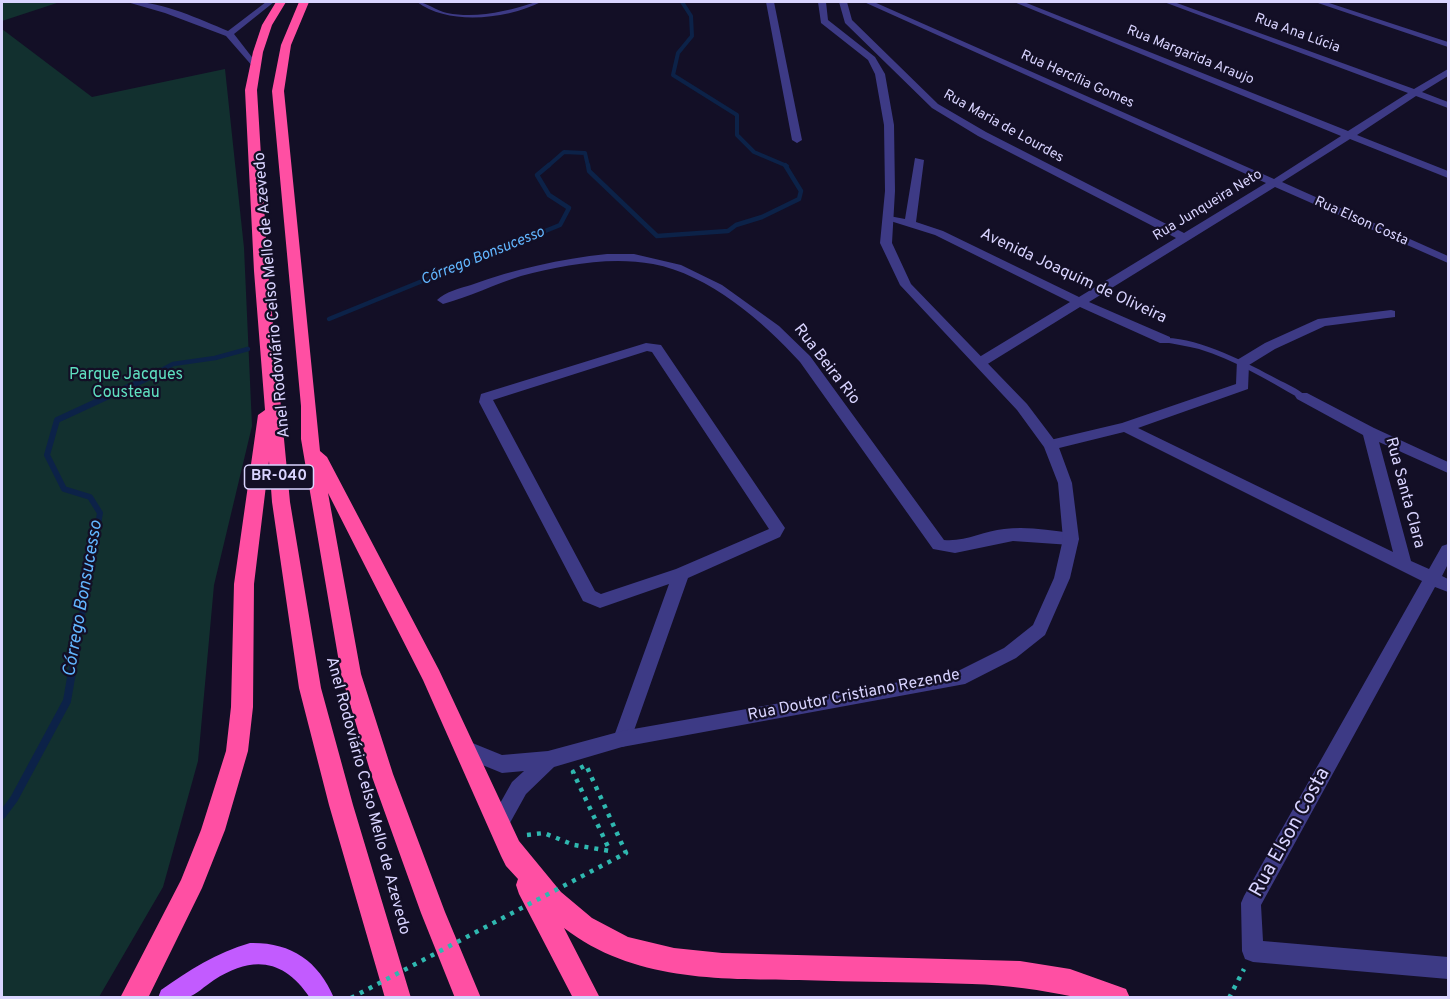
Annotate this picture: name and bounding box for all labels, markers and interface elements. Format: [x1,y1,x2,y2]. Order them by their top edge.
street label: Rua Ana Lúcia [1252,11,1342,57]
street label: Rua Margarida Araujo [1124,23,1256,89]
street label: Rua Hercília Gomes [1018,47,1136,113]
street label: Rua Maria de Lourdes [940,87,1066,167]
street label: Anel Rodoviário Celso Mello de Azevedo [251,151,295,439]
street label: Rua Junqueira Neto [1150,167,1266,245]
street label: Rua Elson Costa [1312,194,1410,250]
water label: Córrego Bonsucesso [418,224,548,290]
street label: Avenida Joaquim de Oliveira [977,225,1169,329]
street label: Rua Beira Rio [789,321,863,409]
park label: Parque Jacques Cousteau [69,366,183,404]
street label: Rua Santa Clara [1380,435,1428,551]
road number: BR-040 [244,465,314,489]
water label: Córrego Bonsucesso [60,519,108,679]
street label: Anel Rodoviário Celso Mello de Azevedo [321,655,413,937]
street label: Rua Doutor Cristiano Rezende [746,666,962,726]
street label: Rua Elson Costa [1246,764,1336,902]

